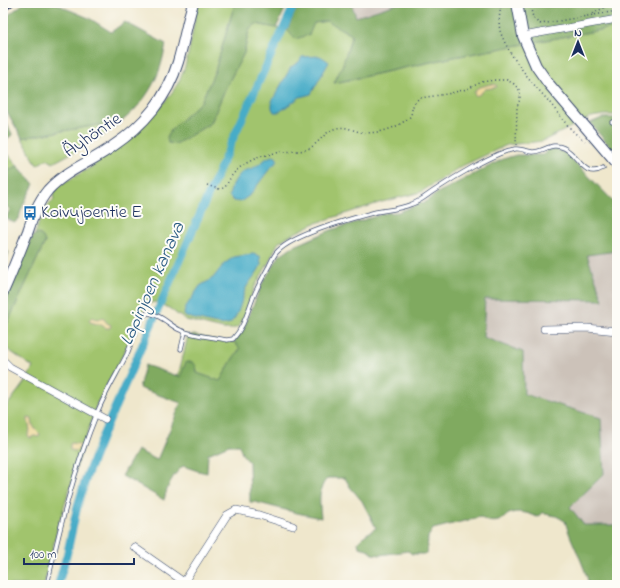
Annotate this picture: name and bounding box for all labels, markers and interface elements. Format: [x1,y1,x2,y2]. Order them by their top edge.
north arrow [558,22,598,62]
text: N [574,25,582,41]
street label: Äyhöntie [59,106,128,165]
place label: Koivujoentie E [41,200,142,226]
bus stop icon: Koivujoentie E [22,205,38,221]
water label: Lapinjoen kanava [114,217,193,350]
scale bar [24,540,134,566]
text: 100 m [30,546,57,564]

